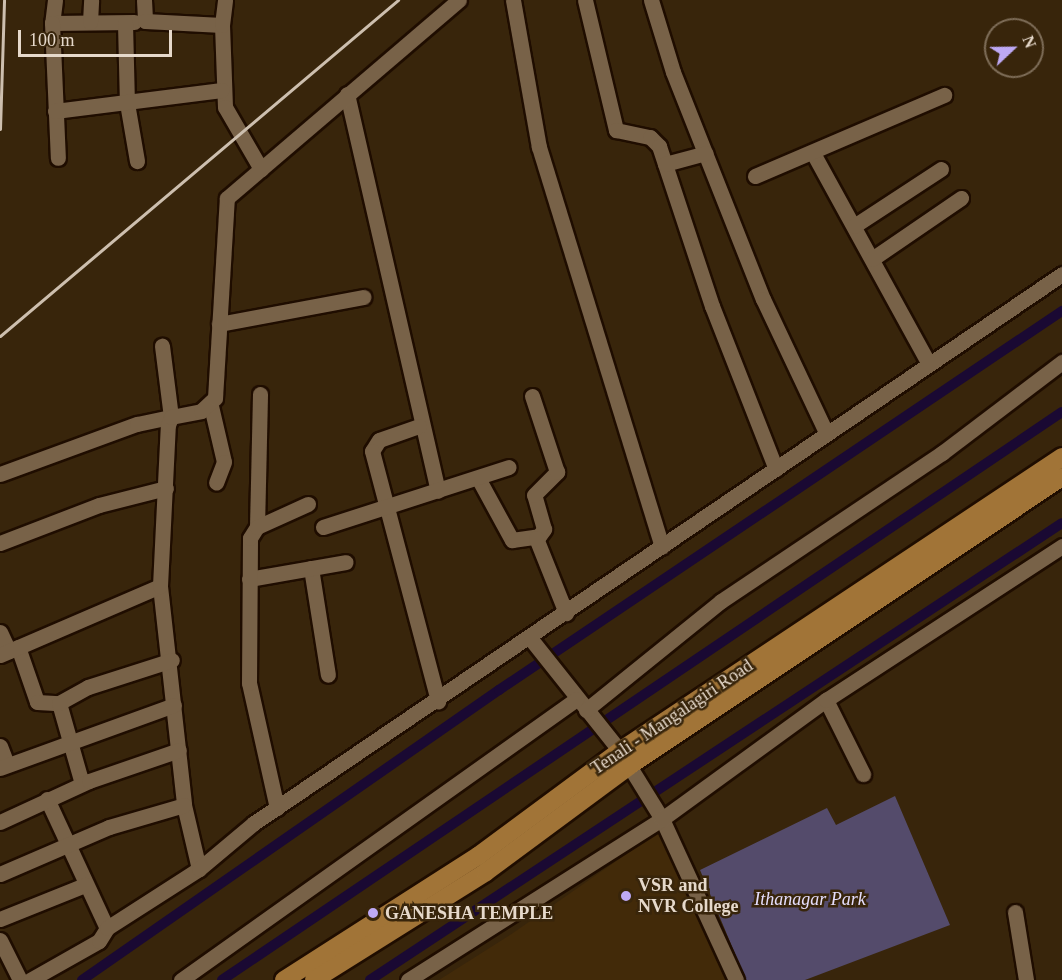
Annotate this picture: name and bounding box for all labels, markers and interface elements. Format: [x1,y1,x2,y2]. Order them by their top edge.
scale bar [21,18,176,56]
north arrow [984,18,1044,78]
text: 100 m [29,30,75,50]
text: N [1019,33,1039,50]
street label: Tenali - Mangalagiri Road [587,655,757,779]
place label: VSR and NVR College [638,875,738,918]
park label: Ithanagar Park [754,888,866,910]
marker: VSR and NVR College [619,889,633,903]
place label: GANESHA TEMPLE [385,902,555,924]
marker: GANESHA TEMPLE [366,906,380,920]

